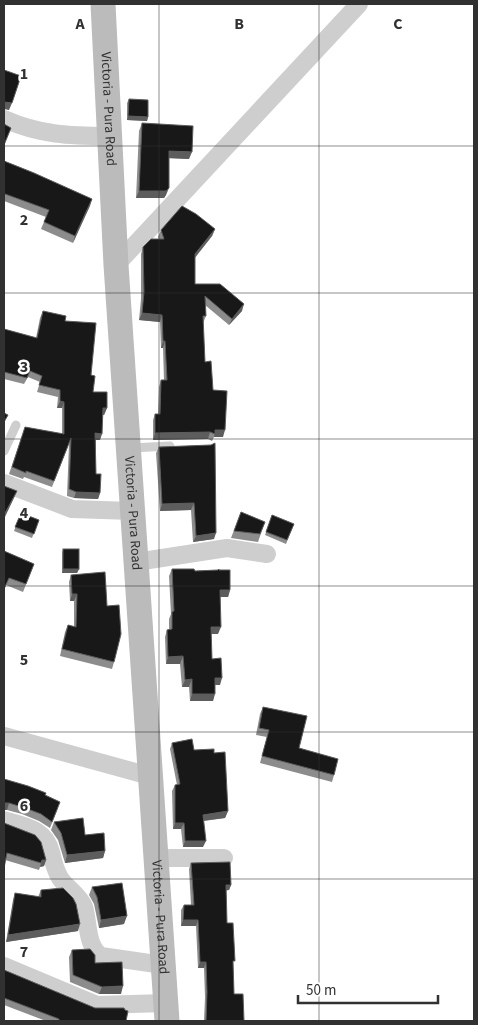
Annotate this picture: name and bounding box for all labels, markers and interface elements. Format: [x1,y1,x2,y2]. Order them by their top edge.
text: A [74,13,85,35]
text: B [234,13,244,35]
text: C [393,13,403,35]
street label: Victoria - Pura Road [95,51,121,167]
text: 1 [20,63,28,85]
text: 2 [20,209,28,231]
text: 3 [20,356,28,378]
street label: Victoria - Pura Road [119,455,147,571]
text: 4 [20,502,29,524]
text: 5 [20,649,28,671]
text: 6 [20,795,28,817]
street label: Victoria - Pura Road [146,859,174,975]
text: 7 [20,941,28,963]
scale bar [298,972,438,1004]
text: 50 m [306,980,336,1001]

